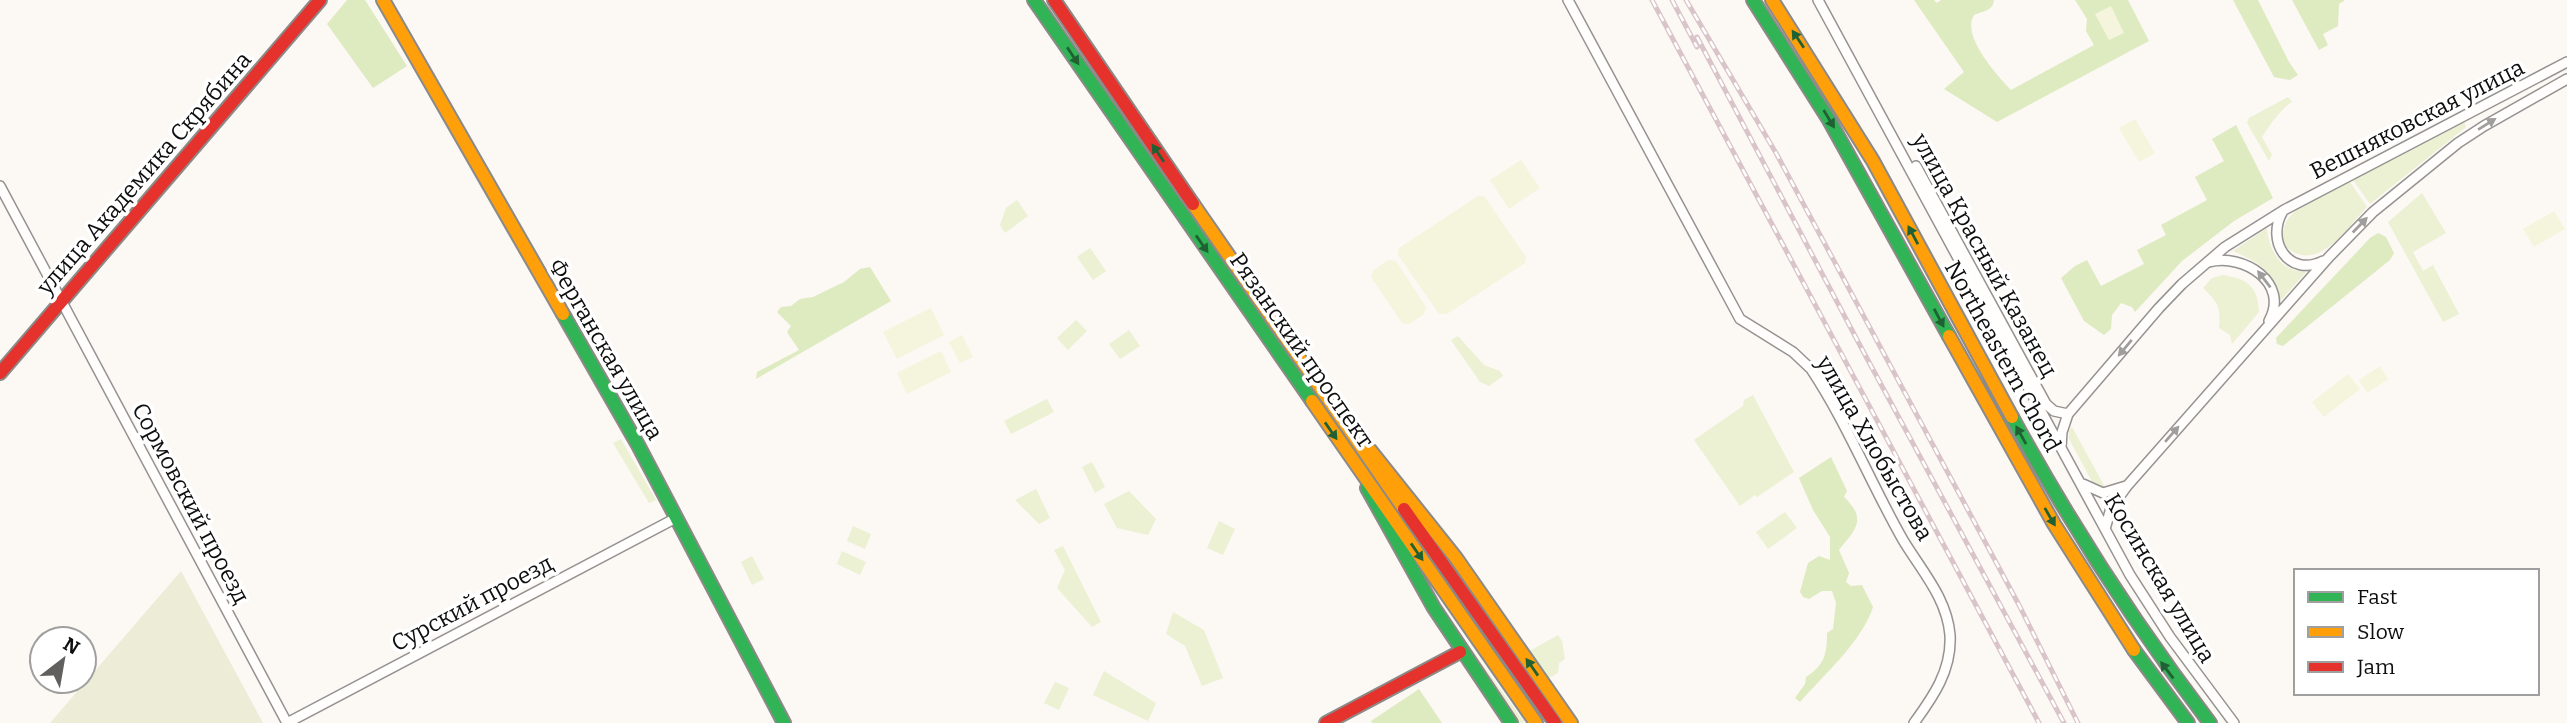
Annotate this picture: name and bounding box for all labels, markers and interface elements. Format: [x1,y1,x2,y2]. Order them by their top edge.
one-way arrow [1791,30,1805,48]
street label: улица Академика Скрябина [30,46,257,301]
one-way arrow [1066,47,1080,65]
street label: Вешняковская улица [2305,53,2529,185]
one-way arrow [1823,110,1835,129]
one-way arrow [2477,118,2497,131]
street label: улица Красный Казанец [1906,128,2064,382]
one-way arrow [1152,143,1165,163]
one-way arrow [2352,217,2368,234]
one-way arrow [1908,225,1919,245]
one-way arrow [1195,234,1208,253]
street label: Рязанский проспект [1224,247,1380,453]
street label: Ферганская улица [543,253,669,445]
street label: Northeastern Chord [1939,255,2067,457]
one-way arrow [2256,271,2271,289]
one-way arrow [1933,309,1945,329]
one-way arrow [2118,338,2133,356]
street label: улица Хлобыстова [1810,350,1940,546]
street label: Сормовский проезд [126,398,256,608]
one-way arrow [1324,422,1338,440]
one-way arrow [2164,425,2180,443]
one-way arrow [2015,426,2027,445]
street label: Косинская улица [2098,488,2222,668]
one-way arrow [2044,507,2056,527]
one-way arrow [1410,543,1423,562]
street label: Сурский проезд [387,549,558,657]
legend [2294,569,2539,695]
text: Fast [2357,584,2398,610]
text: Slow [2357,619,2404,645]
north arrow [28,625,98,695]
text: N [59,632,84,660]
text: Jam [2356,654,2395,680]
one-way arrow [1525,658,1539,676]
one-way arrow [2161,661,2175,679]

